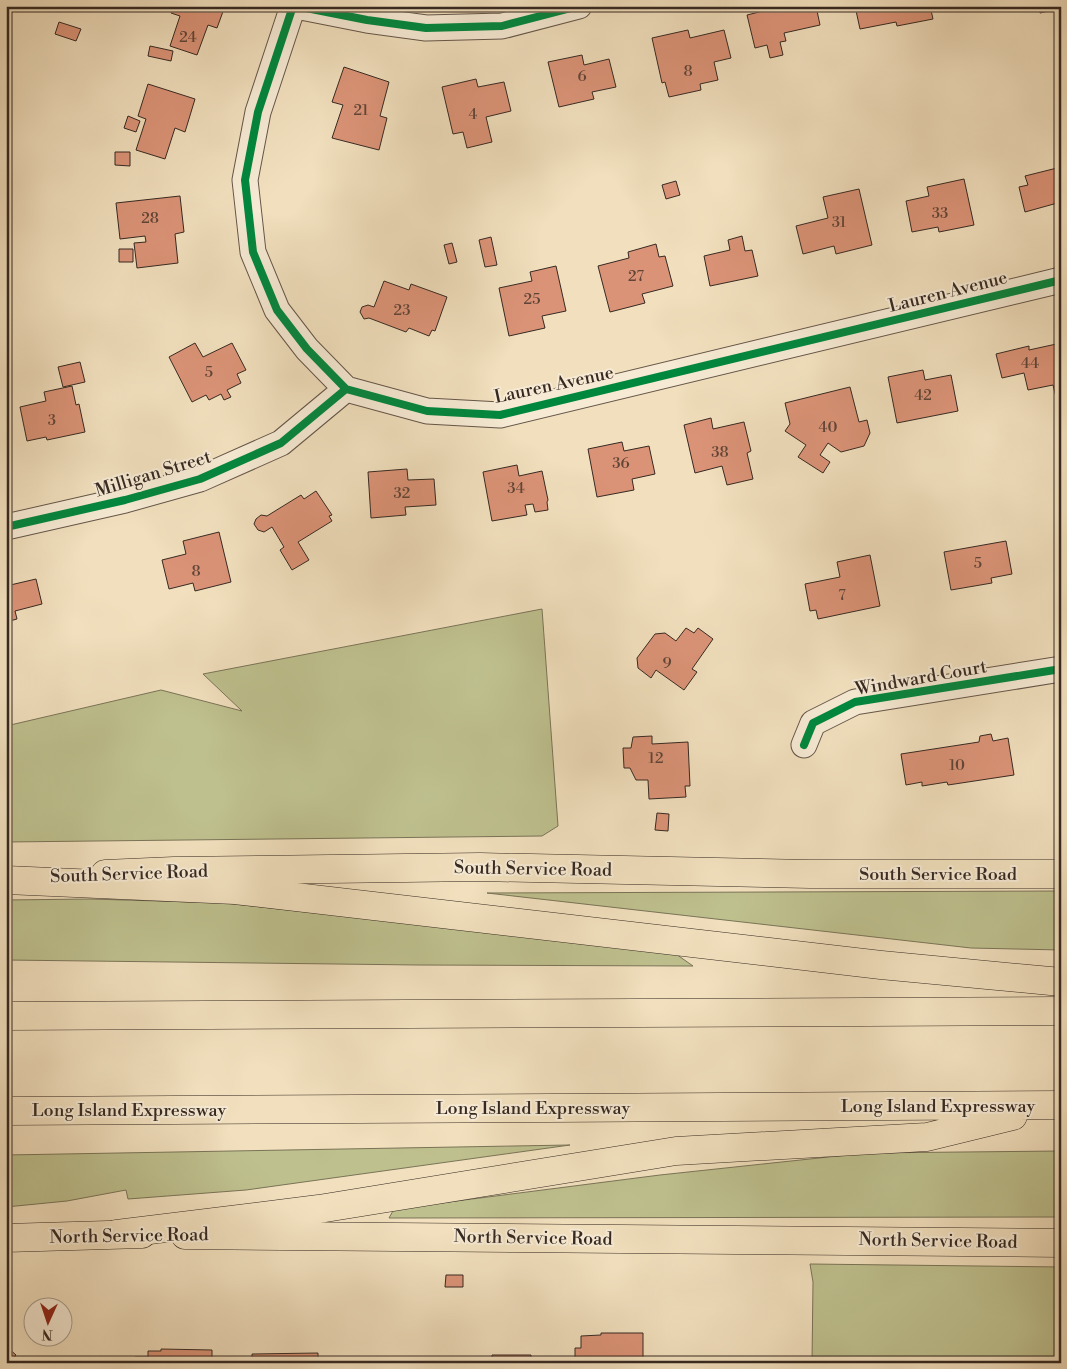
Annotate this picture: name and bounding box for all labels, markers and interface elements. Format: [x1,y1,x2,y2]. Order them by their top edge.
house number: 24 [179,28,197,47]
house number: 8 [683,62,693,81]
house number: 6 [577,67,587,86]
house number: 21 [353,101,369,120]
house number: 4 [469,105,478,124]
house number: 33 [932,204,948,223]
house number: 28 [141,209,159,228]
house number: 31 [832,213,847,232]
street label: Lauren Avenue [886,266,1010,318]
house number: 27 [628,267,644,286]
house number: 25 [524,290,540,309]
house number: 23 [394,301,410,320]
house number: 44 [1021,354,1039,373]
street label: Lauren Avenue [492,361,616,409]
house number: 5 [205,363,213,382]
house number: 42 [914,386,932,405]
house number: 3 [48,411,56,430]
house number: 40 [819,418,837,437]
house number: 38 [711,443,729,462]
street label: Milligan Street [92,445,214,503]
house number: 36 [612,454,630,473]
house number: 34 [507,479,525,498]
house number: 32 [394,484,410,503]
house number: 5 [974,554,982,573]
house number: 8 [191,562,201,581]
house number: 7 [838,586,846,605]
house number: 9 [662,654,672,673]
street label: Windward Court [852,655,989,701]
house number: 12 [648,749,664,768]
house number: 10 [949,756,965,775]
street label: South Service Road [454,856,613,882]
street label: South Service Road [50,860,209,888]
street label: South Service Road [859,863,1018,886]
street label: Long Island Expressway [841,1095,1036,1118]
street label: Long Island Expressway [436,1097,631,1120]
street label: Long Island Expressway [32,1099,227,1122]
street label: North Service Road [49,1223,209,1249]
street label: North Service Road [453,1225,613,1251]
street label: North Service Road [858,1228,1018,1254]
north arrow [22,1296,72,1346]
text: N [41,1325,53,1343]

